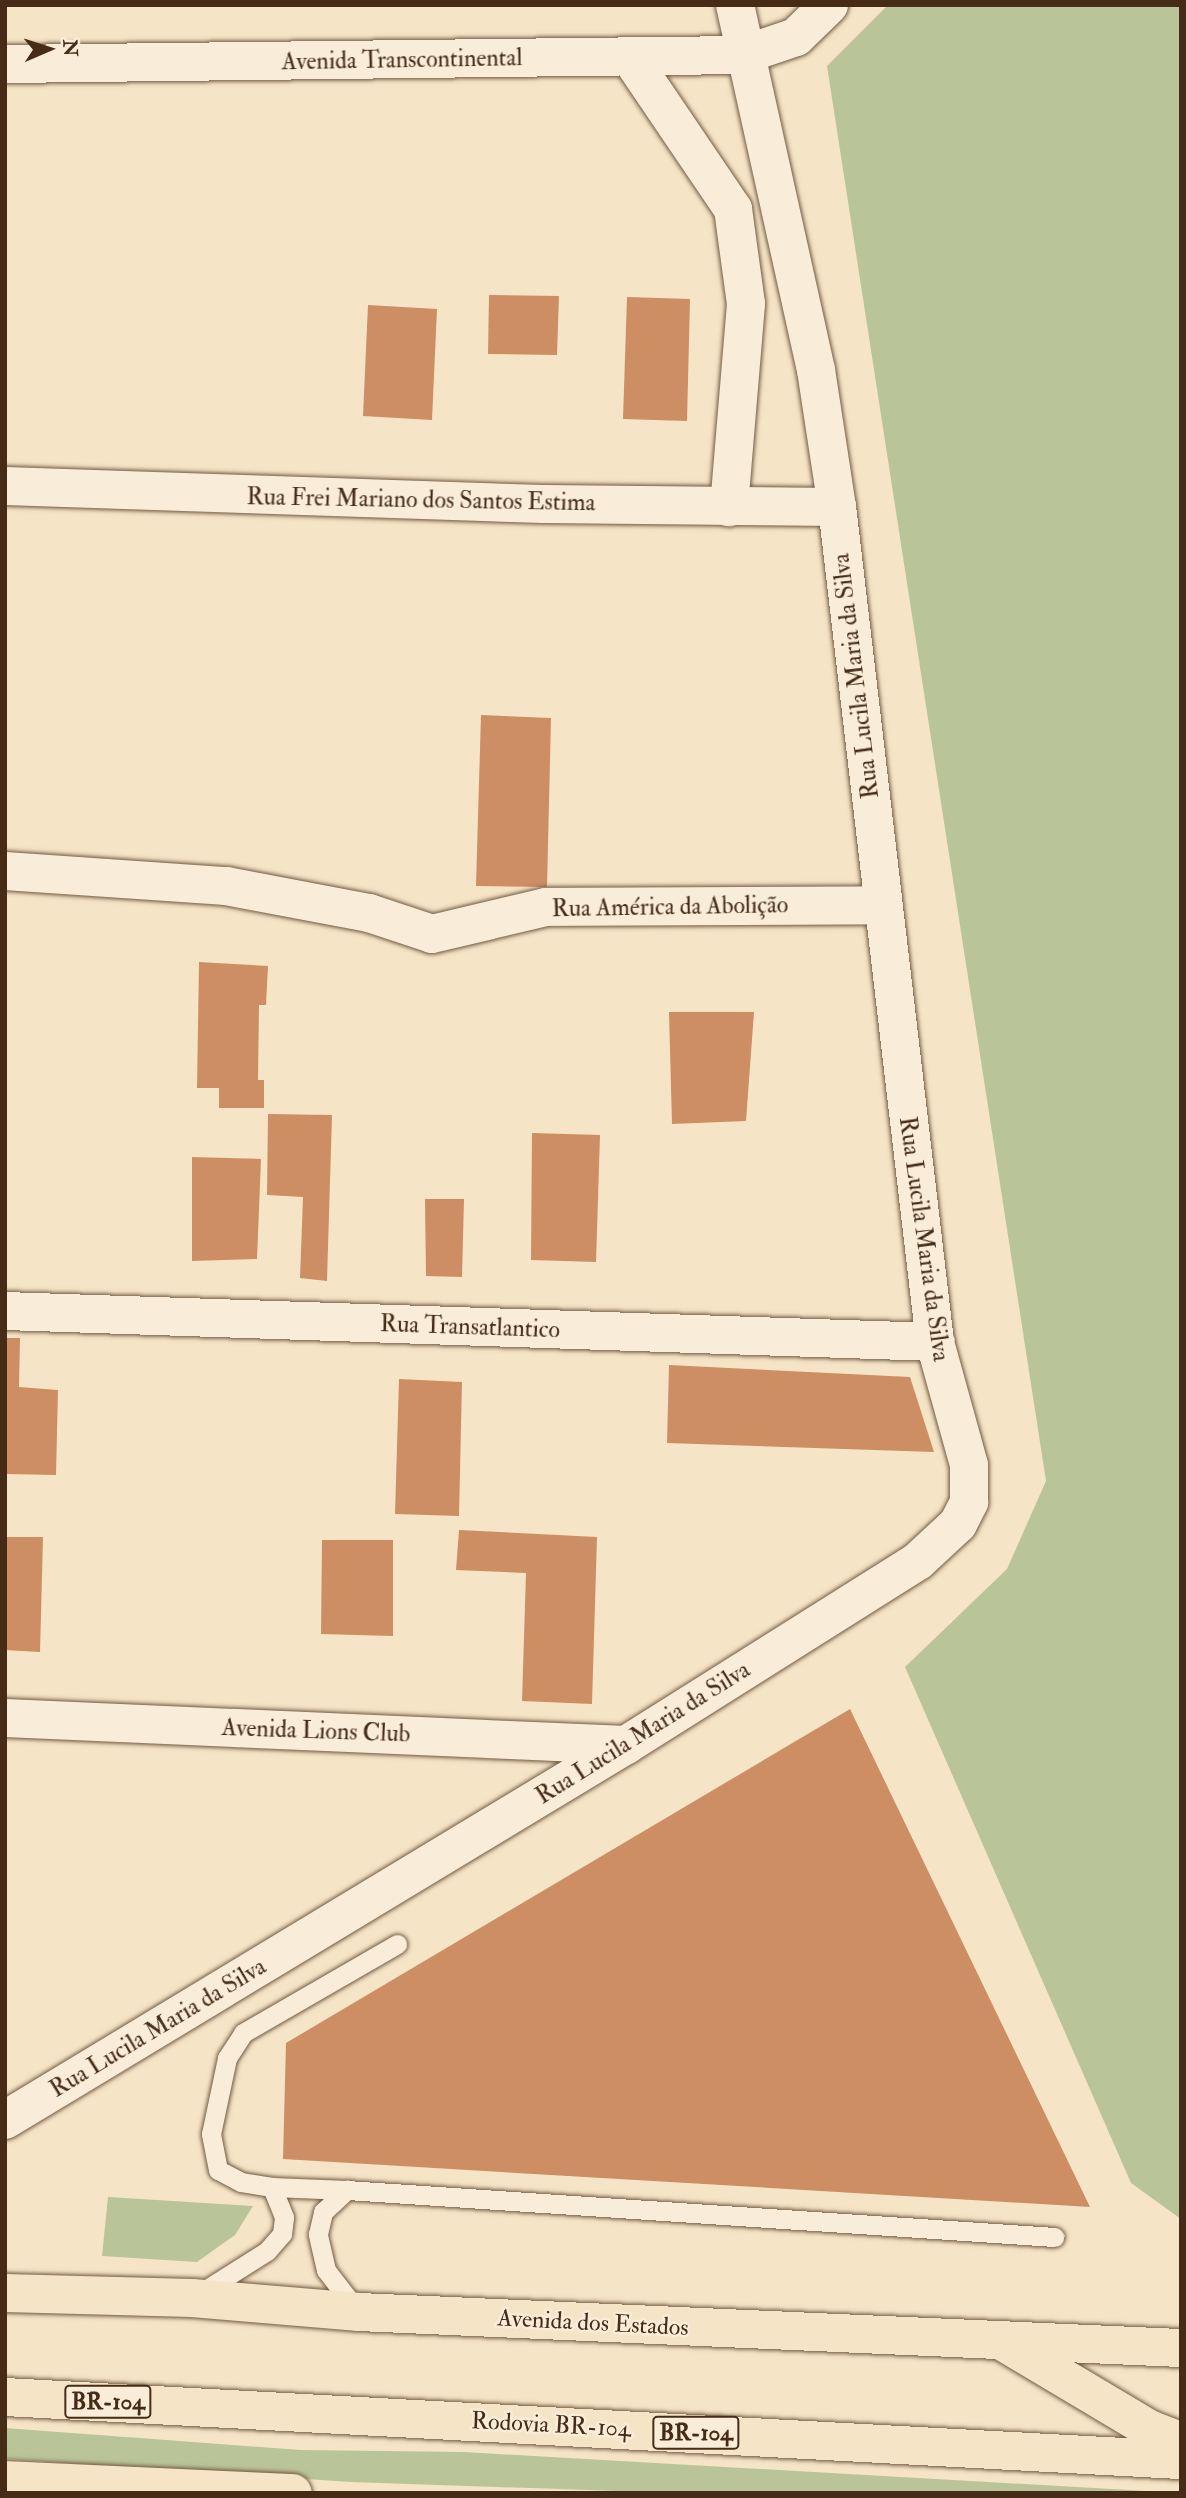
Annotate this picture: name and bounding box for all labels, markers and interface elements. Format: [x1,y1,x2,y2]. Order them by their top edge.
north arrow [14,14,84,84]
text: N [58,39,82,57]
street label: Avenida Transcontinental [281,44,523,76]
street label: Rua Frei Mariano dos Santos Estima [246,483,596,517]
street label: Rua Lucila Maria da Silva [827,552,885,800]
street label: Rua América da Abolição [551,891,789,923]
street label: Rua Lucila Maria da Silva [893,1115,955,1363]
street label: Rua Transatlantico [380,1309,560,1345]
street label: Rua Lucila Maria da Silva [531,1655,755,1811]
street label: Avenida Lions Club [221,1713,411,1749]
street label: Rua Lucila Maria da Silva [45,1952,271,2104]
street label: Avenida dos Estados [497,2304,689,2342]
road number: BR-104 [64,2382,152,2422]
street label: Rodovia BR-104 [470,2406,632,2444]
road number: BR-104 [652,2414,740,2452]

